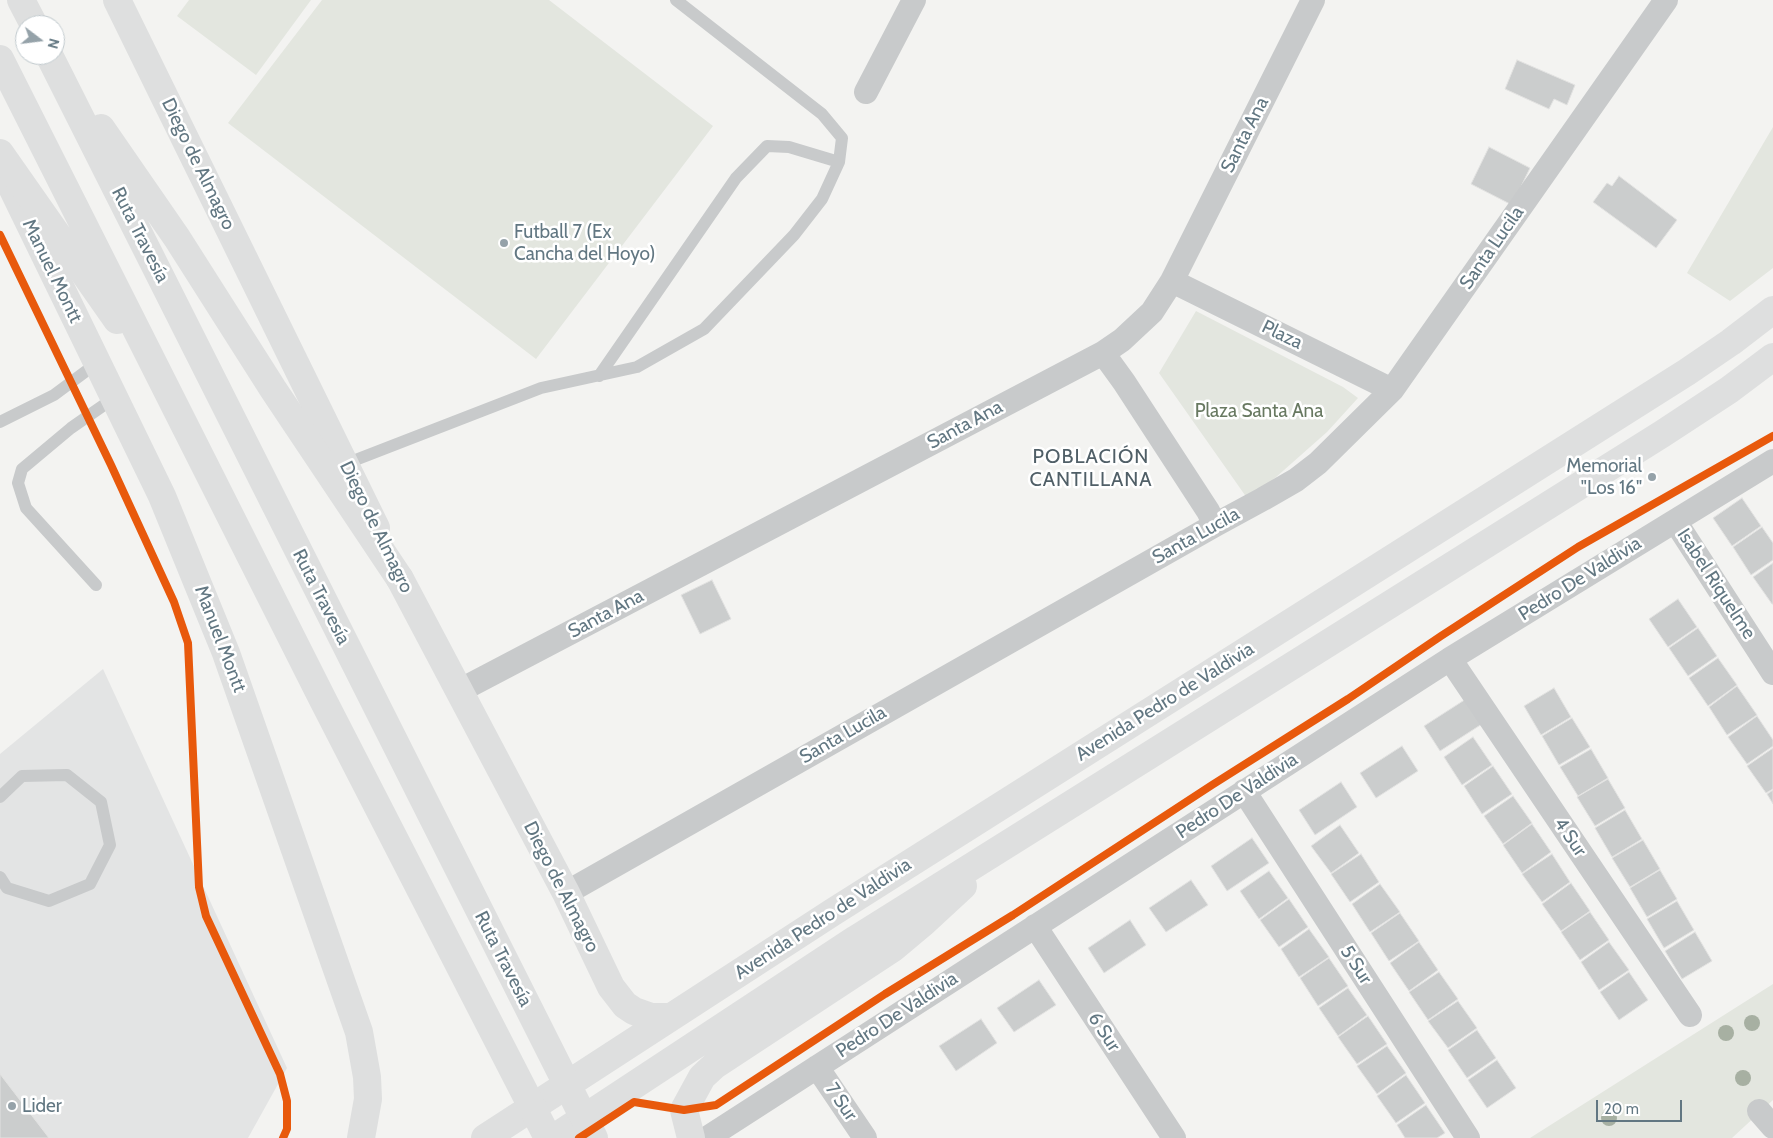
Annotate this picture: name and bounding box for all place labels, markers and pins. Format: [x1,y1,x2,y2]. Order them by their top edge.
place label: Futball 7 (Ex Cancha del Hoyo) [514,221,655,265]
marker: Futball 7 (Ex Cancha del Hoyo) [498,237,510,249]
place label: Memorial "Los 16" [1566,455,1642,499]
marker: Memorial "Los 16" [1646,471,1658,483]
place label: Lider [22,1095,62,1117]
marker: Lider [6,1100,18,1112]

